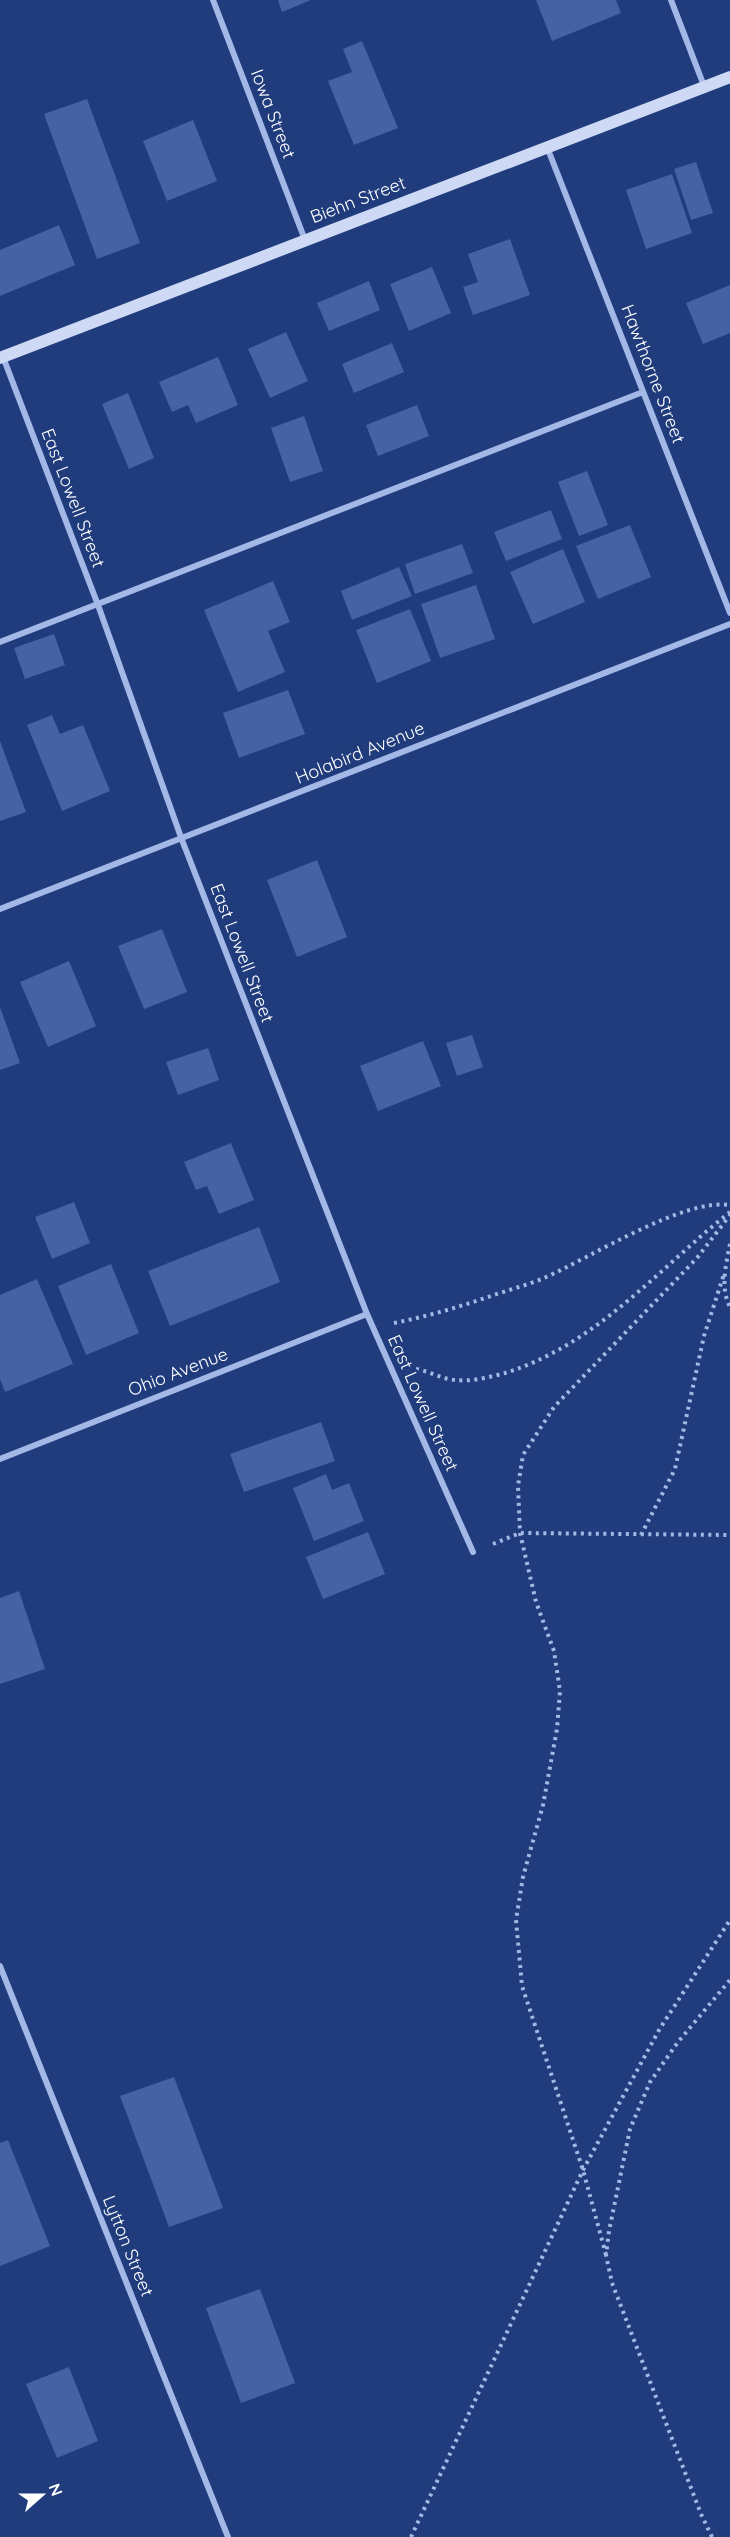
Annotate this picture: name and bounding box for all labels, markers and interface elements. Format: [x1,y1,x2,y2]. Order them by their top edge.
street label: Iowa Street [246,66,301,162]
street label: Biehn Street [307,171,409,228]
street label: Hawthorne Street [616,301,691,447]
street label: East Lowell Street [36,425,111,571]
street label: Holabird Avenue [292,716,428,789]
street label: East Lowell Street [205,880,280,1026]
street label: East Lowell Street [383,1331,464,1475]
street label: Ohio Avenue [125,1342,231,1401]
street label: Lytton Street [98,2192,159,2300]
north arrow [12,2465,72,2525]
text: N [45,2481,67,2499]

